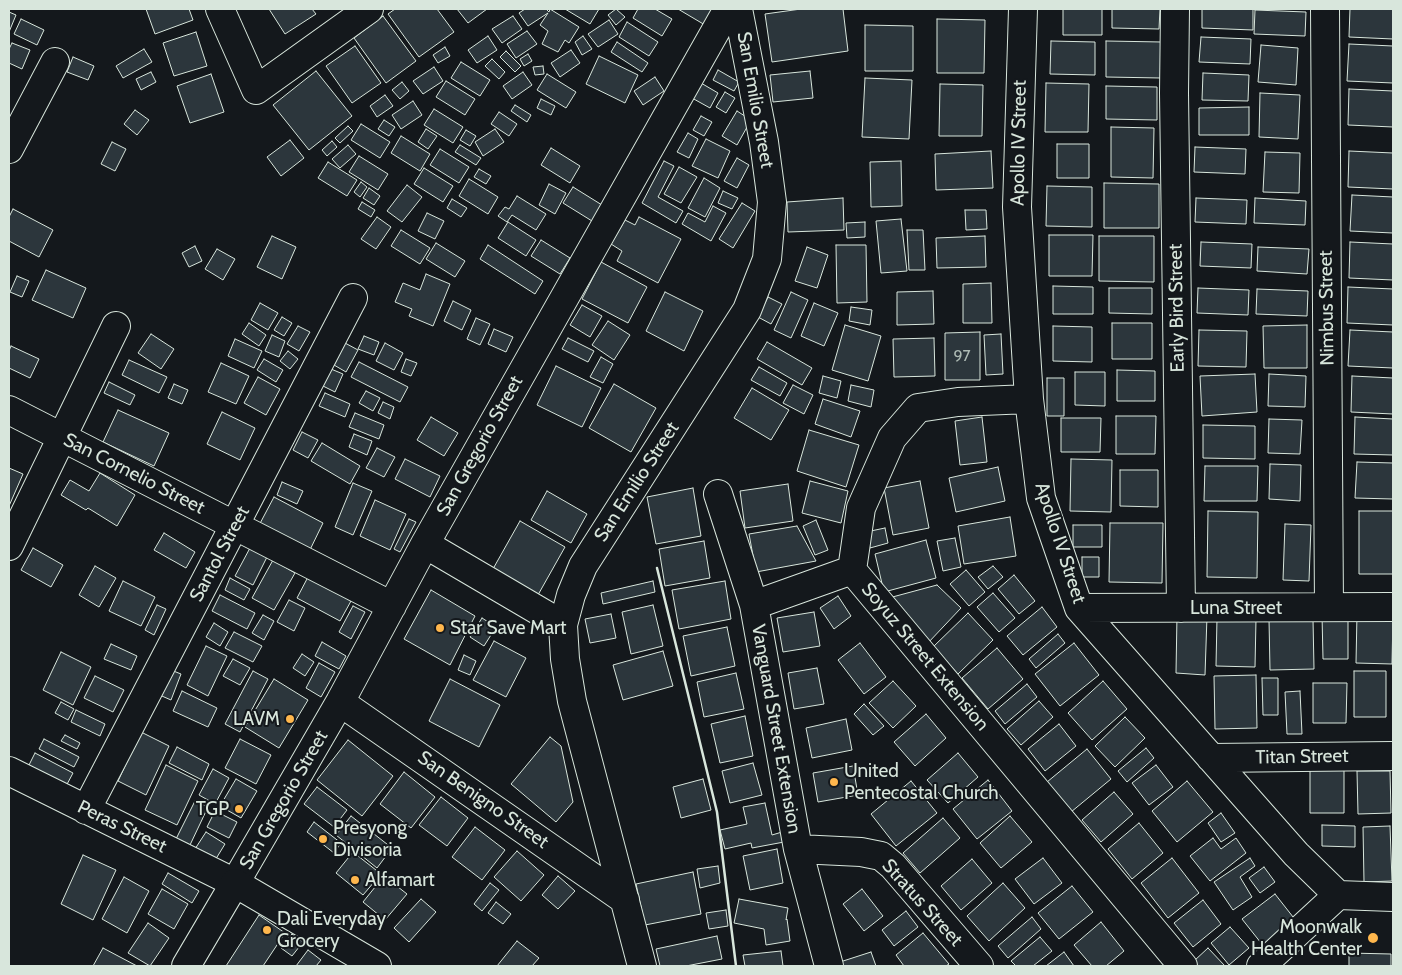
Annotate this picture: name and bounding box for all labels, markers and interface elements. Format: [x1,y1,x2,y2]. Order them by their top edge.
street label: San Emilio Street [732,30,778,170]
street label: Apollo IV Street [1007,80,1031,206]
street label: Early Bird Street [1164,244,1190,372]
street label: Nimbus Street [1315,250,1339,366]
house number: 97 [953,346,971,366]
street label: San Gregorio Street [432,372,528,520]
street label: San Emilio Street [590,418,684,546]
street label: San Cornelio Street [60,429,208,519]
street label: Apollo IV Street [1030,480,1090,606]
street label: Santol Street [185,502,255,606]
street label: Soyuz Street Extension [856,578,994,736]
street label: Luna Street [1190,597,1282,619]
place label: Star Save Mart [450,617,567,639]
marker: Star Save Mart [434,622,446,634]
street label: Vanguard Street Extension [746,623,806,835]
place label: LAVM [233,708,280,730]
marker: LAVM [284,713,296,725]
street label: San Gregorio Street [235,726,333,874]
street label: Titan Street [1255,745,1349,769]
street label: San Benigno Street [413,746,553,854]
place label: United Pentecostal Church [844,760,999,804]
marker: United Pentecostal Church [828,776,840,788]
street label: Peras Street [74,796,170,858]
place label: TGP [196,798,229,820]
marker: TGP [233,803,245,815]
place label: Presyong Divisoria [333,817,407,861]
marker: Presyong Divisoria [317,833,329,845]
street label: Stratus Street [877,855,967,951]
place label: Alfamart [365,869,435,891]
marker: Alfamart [349,874,361,886]
place label: Dali Everyday Grocery [277,908,386,952]
place label: Moonwalk Health Center [1251,916,1362,960]
marker: Dali Everyday Grocery [261,924,273,936]
marker: Moonwalk Health Center [1366,931,1380,945]

